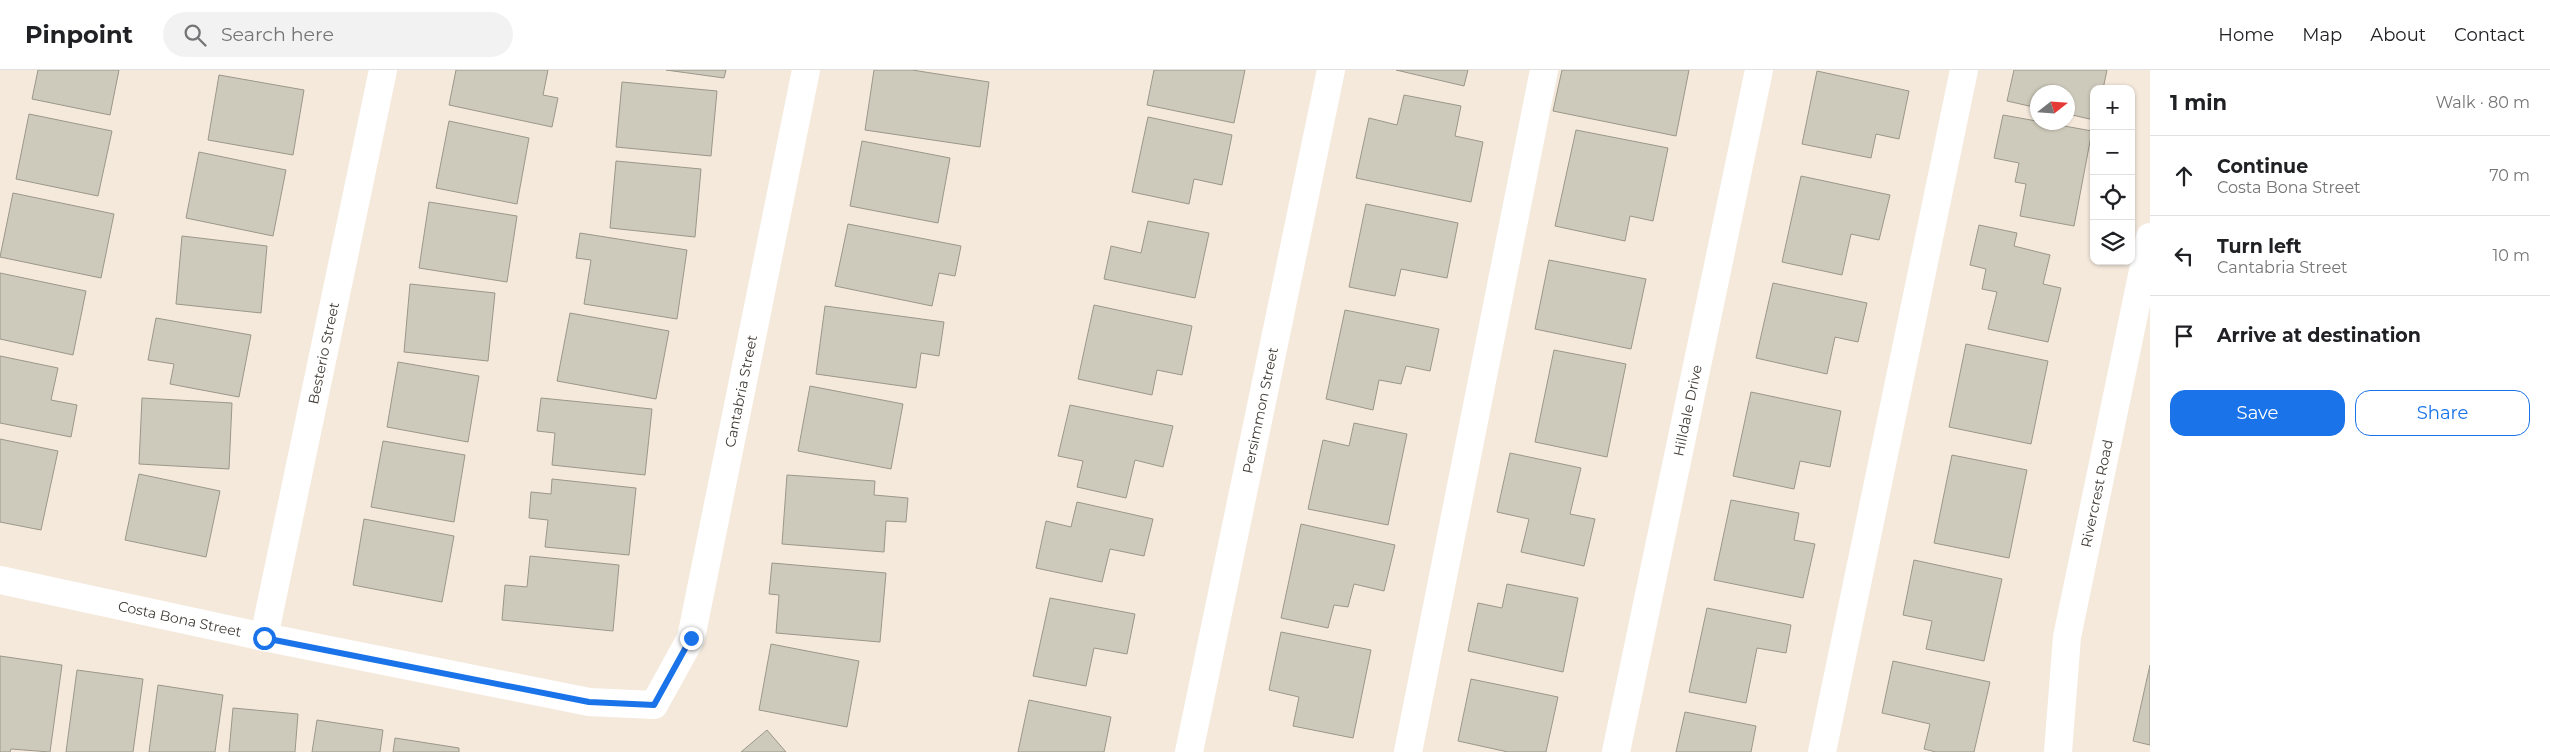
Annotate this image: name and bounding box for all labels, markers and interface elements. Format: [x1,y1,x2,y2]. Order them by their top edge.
search box [163,12,513,57]
text: Pinpoint [25,20,133,49]
icon: search [181,21,209,49]
text: Search here [221,23,334,46]
text: Home [2218,24,2274,46]
text: Map [2302,24,2342,46]
text: About [2370,24,2426,46]
text: Contact [2454,24,2525,46]
north arrow [2030,85,2075,130]
map controls [2090,85,2135,265]
button: + [2090,85,2135,130]
text: 1 min [2170,90,2227,115]
text: Walk · 80 m [2435,93,2530,112]
button: − [2090,130,2135,175]
text: Continue [2217,155,2308,178]
icon: ahead [2170,162,2198,190]
text: 70 m [2489,166,2530,185]
button: locate [2090,175,2135,220]
text: Costa Bona Street [2217,178,2361,197]
button: layers [2090,220,2135,265]
text: Turn left [2217,235,2302,258]
icon: left [2170,242,2198,270]
text: 10 m [2492,246,2530,265]
text: Cantabria Street [2217,258,2348,277]
street label: Besterio Street [304,300,343,406]
icon: arrive [2170,322,2198,350]
text: Arrive at destination [2217,324,2421,347]
street label: Cantabria Street [721,333,761,449]
street label: Persimmon Street [1238,345,1282,475]
street label: Hilldale Drive [1669,363,1706,458]
button: Save [2170,390,2345,436]
button: Share [2355,390,2530,436]
street label: Rivercrest Road [2077,438,2117,549]
street label: Costa Bona Street [117,597,243,641]
route start [253,627,276,650]
route end [680,627,703,650]

